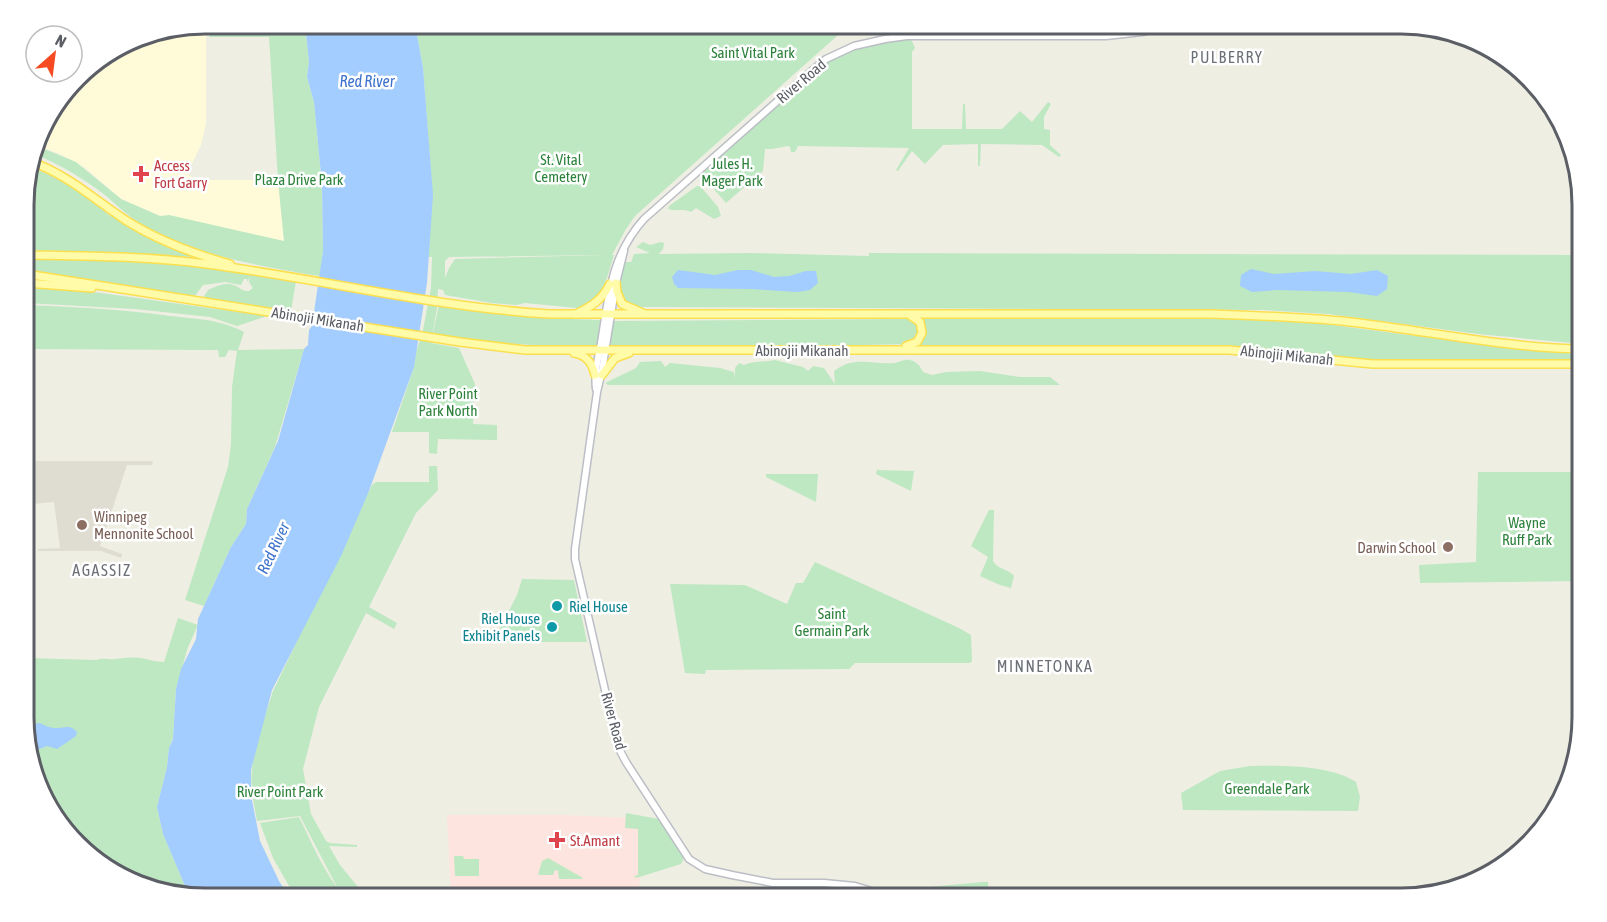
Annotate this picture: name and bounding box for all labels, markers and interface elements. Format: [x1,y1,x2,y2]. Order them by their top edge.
north arrow [24,24,84,84]
text: N [53,31,69,51]
park label: Saint Vital Park [711,44,795,61]
district label: PULBERRY [1191,48,1263,66]
street label: River Road [773,56,829,106]
water label: Red River [340,72,396,90]
park label: St. Vital Cemetery [535,151,587,185]
park label: Jules H. Mager Park [701,155,763,189]
place label: Access Fort Garry [154,157,207,191]
marker: Access Fort Garry [132,165,150,183]
park label: Plaza Drive Park [255,171,344,188]
street label: Abinojii Mikanah [271,303,365,335]
street label: Abinojii Mikanah [755,342,849,359]
street label: Abinojii Mikanah [1240,342,1334,368]
park label: River Point Park North [418,385,478,419]
place label: Winnipeg Mennonite School [94,508,193,542]
park label: Wayne Ruff Park [1502,514,1552,548]
marker: Winnipeg Mennonite School [75,518,89,532]
water label: Red River [253,518,293,577]
place label: Darwin School [1357,539,1436,556]
marker: Darwin School [1441,540,1455,554]
district label: AGASSIZ [72,561,132,579]
place label: Riel House [569,598,628,615]
marker: Riel House [550,599,564,613]
park label: Saint Germain Park [795,605,870,639]
place label: Riel House Exhibit Panels [463,610,540,644]
marker: Riel House Exhibit Panels [545,620,559,634]
district label: MINNETONKA [997,657,1093,675]
street label: River Road [598,690,630,752]
park label: Greendale Park [1224,780,1310,797]
park label: River Point Park [237,783,324,800]
marker: St.Amant [548,831,566,849]
place label: St.Amant [570,832,620,849]

